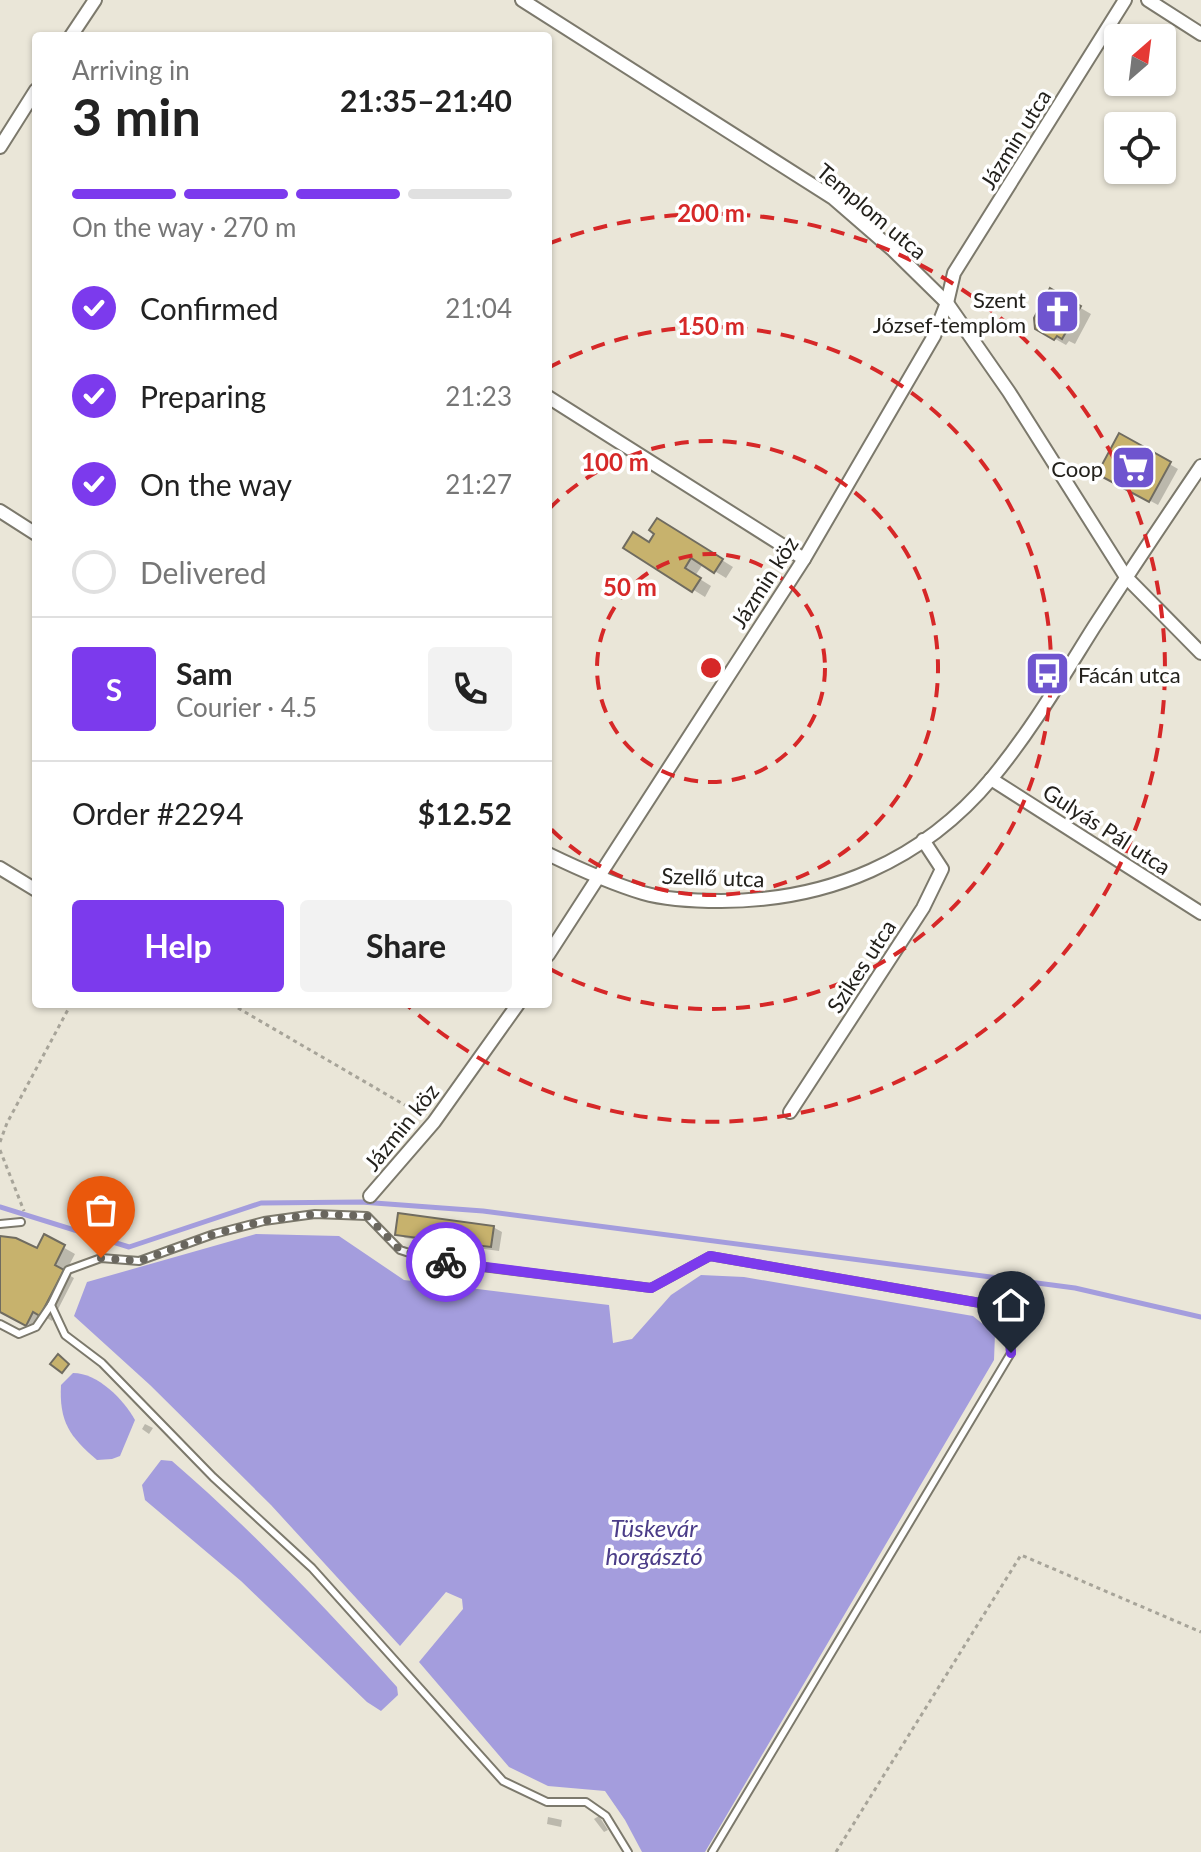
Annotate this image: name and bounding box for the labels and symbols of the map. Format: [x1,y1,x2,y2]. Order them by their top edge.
north arrow [1104,24,1176,96]
street label: Jázmin utca [974,84,1056,194]
street label: Templom utca [812,157,932,265]
text: 200 m [677,198,745,227]
place label: Szent József-templom [873,286,1026,338]
church icon: Szent József-templom [1033,288,1081,336]
text: 150 m [677,311,745,340]
supermarket icon: Coop [1110,444,1158,492]
text: 100 m [581,447,649,476]
place label: Coop [1051,455,1103,482]
street label: Jázmin köz [724,531,804,633]
text: 50 m [603,572,657,601]
bus stop icon: Fácán utca [1023,650,1071,698]
centre of rings [697,654,725,682]
place label: Fácán utca [1078,661,1181,688]
street label: Gulyás Pál utca [1038,778,1176,880]
street label: Szellő utca [661,862,765,892]
street label: Szikes utca [821,914,901,1018]
street label: Jázmin köz [358,1078,444,1176]
pin [67,1176,135,1258]
courier [406,1222,486,1302]
pin [977,1271,1045,1353]
water label: Tüskevár horgásztó [605,1513,703,1570]

